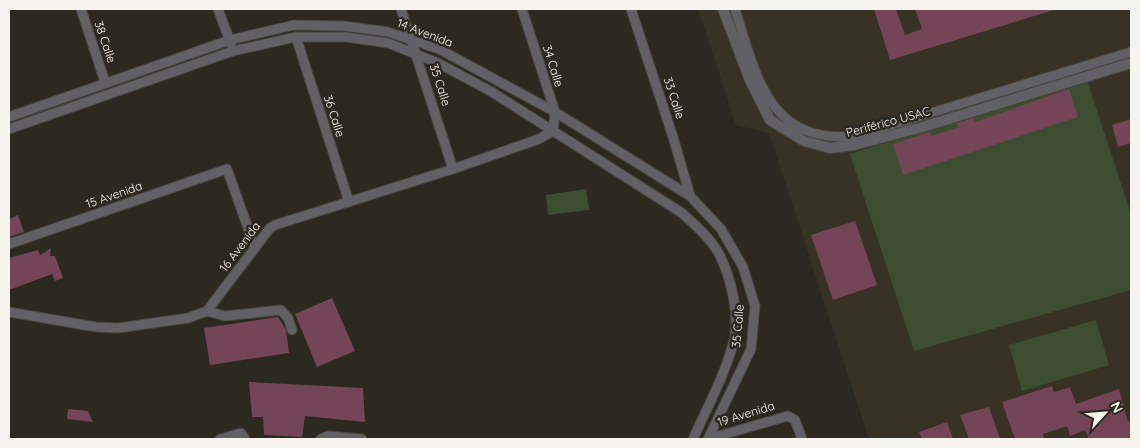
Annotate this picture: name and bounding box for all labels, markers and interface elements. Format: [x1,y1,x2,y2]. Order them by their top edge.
street label: 14 Avenida [395,15,455,50]
street label: 38 Calle [91,19,120,65]
street label: 34 Calle [540,43,567,89]
street label: 35 Calle [427,62,454,108]
street label: 33 Calle [661,75,688,121]
street label: 36 Calle [321,93,348,139]
street label: Periférico USAC [844,103,932,140]
street label: 15 Avenida [84,178,144,211]
street label: 16 Avenida [216,219,263,275]
street label: 35 Calle [728,303,747,348]
north arrow [1080,388,1130,438]
street label: 19 Avenida [715,398,776,429]
text: N [1106,399,1127,416]

